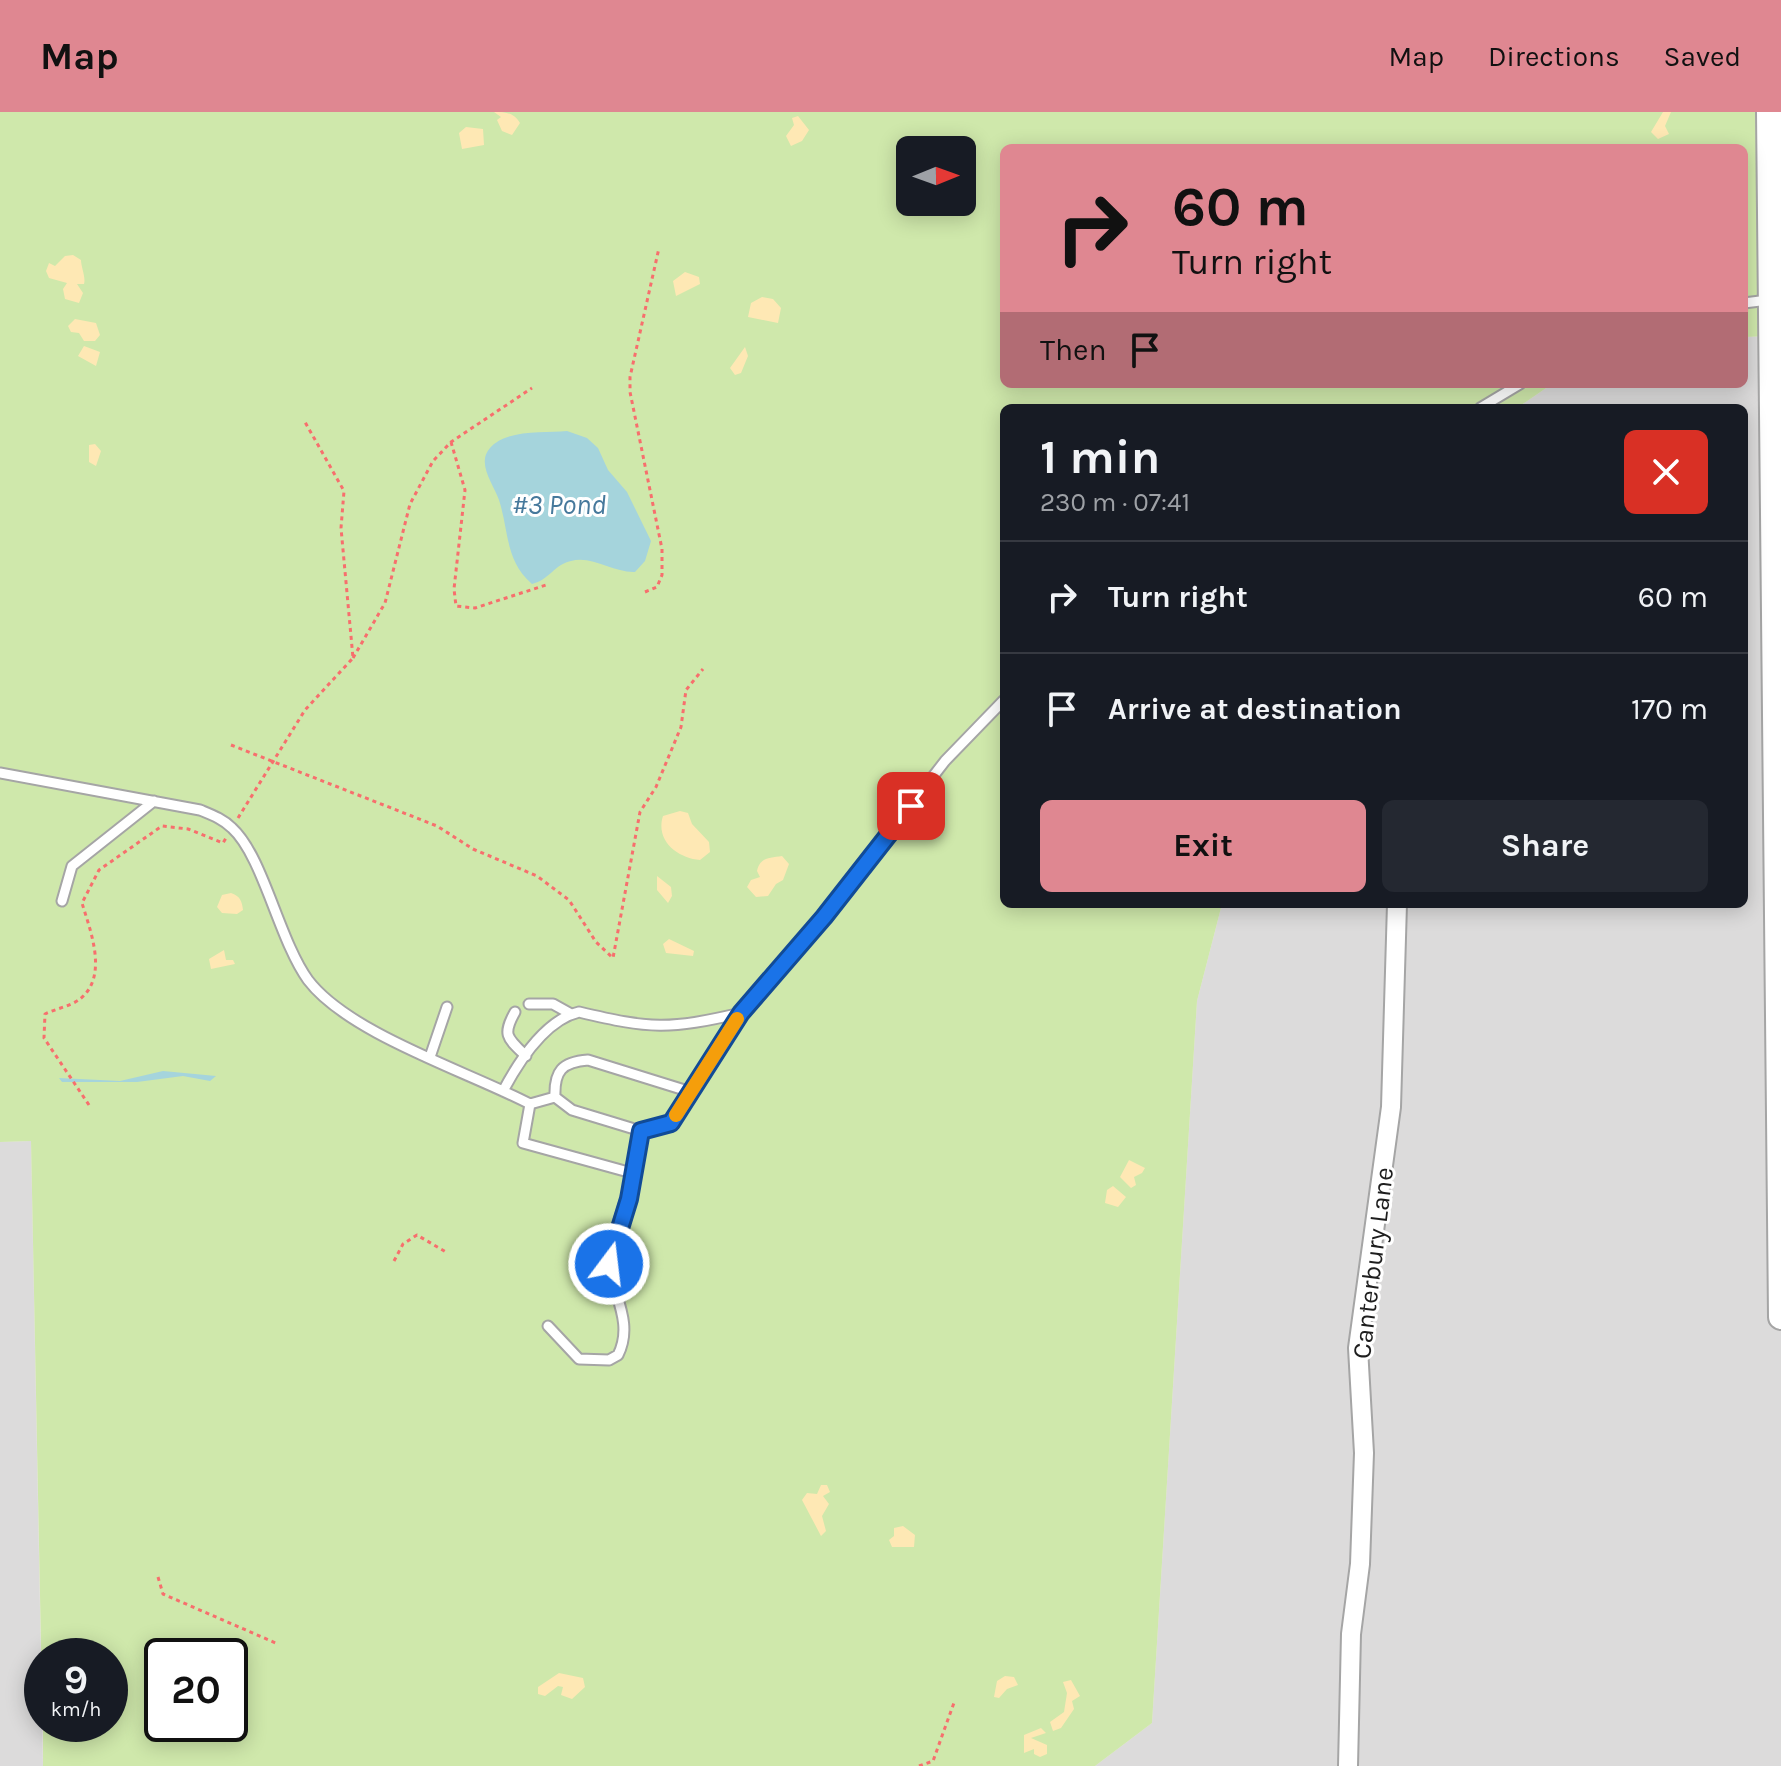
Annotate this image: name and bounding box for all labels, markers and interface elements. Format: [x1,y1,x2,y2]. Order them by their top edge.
text: Map [40,34,119,79]
text: Map [1389,40,1444,73]
text: Directions [1488,40,1620,73]
text: Saved [1664,40,1741,73]
north arrow [896,136,976,216]
map controls [896,136,976,216]
text: 60 m [1172,174,1309,239]
icon: right [1040,176,1144,280]
text: Turn right [1172,241,1332,283]
icon: arrive [1123,328,1167,372]
text: Then [1040,332,1107,368]
text: 1 min [1040,429,1160,485]
button: close [1624,430,1708,514]
text: 230 m · 07:41 [1040,487,1190,518]
water label: #3 Pond [512,488,606,521]
icon: right [1040,575,1084,619]
text: Turn right [1108,579,1248,615]
text: 60 m [1638,579,1708,615]
icon: arrive [1040,687,1084,731]
text: Arrive at destination [1108,691,1402,727]
text: 170 m [1631,691,1708,727]
pin [877,772,945,840]
icon: arrive [889,784,933,828]
button: Exit [1040,800,1366,892]
button: Share [1382,800,1708,892]
street label: Canterbury Lane [1346,1165,1400,1361]
position arrow [567,1222,651,1306]
speed limit sign: 20 [144,1638,248,1742]
text: 9 [64,1656,88,1703]
text: km/h [51,1698,101,1721]

